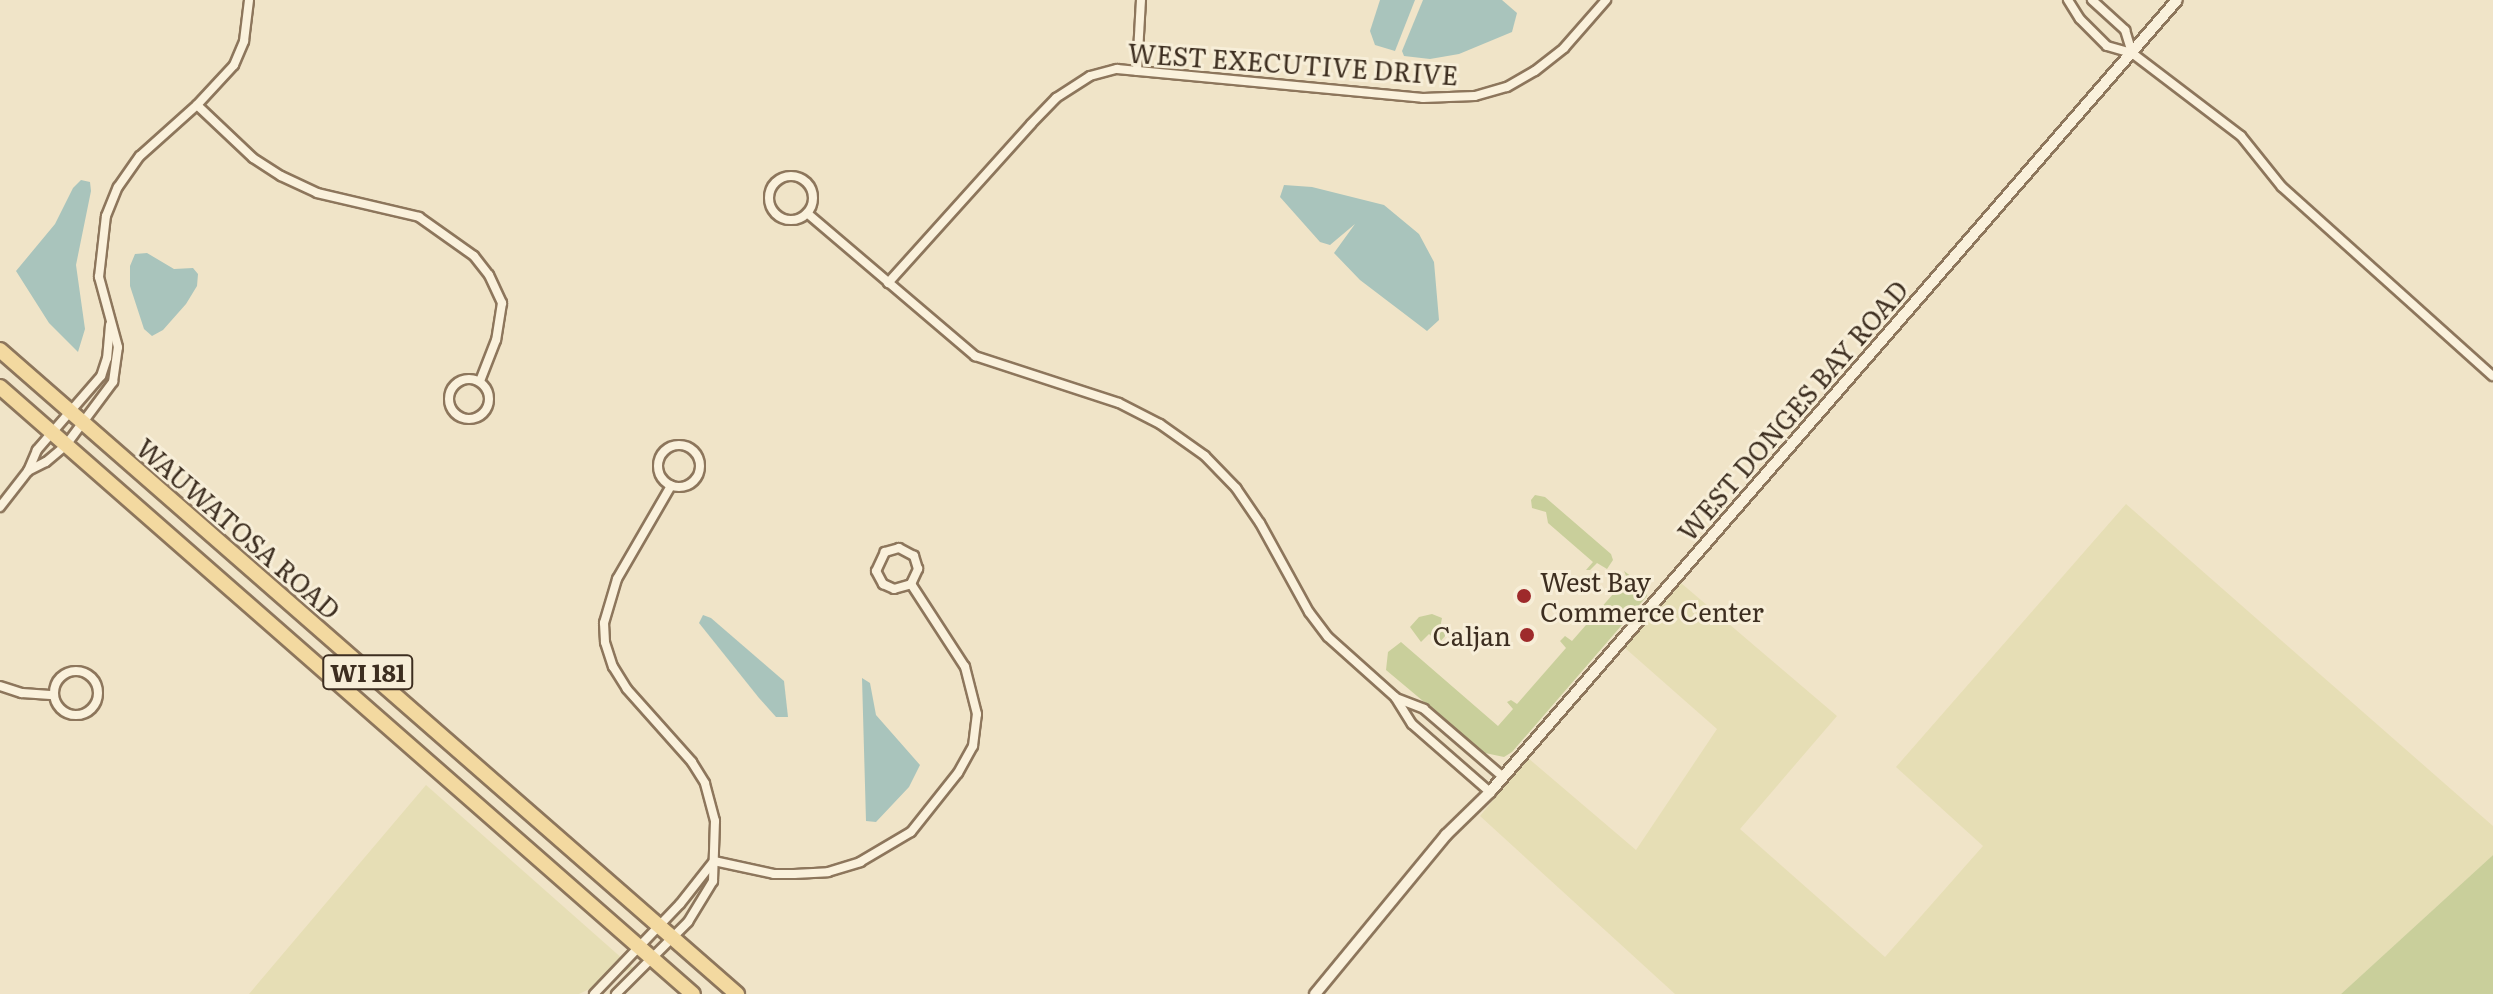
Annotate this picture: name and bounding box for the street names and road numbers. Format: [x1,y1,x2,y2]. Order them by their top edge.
street label: WEST EXECUTIVE DRIVE [1127,36,1459,90]
street label: WEST DONGES BAY ROAD [1670,274,1914,546]
street label: WAUWATOSA ROAD [131,431,347,625]
road number: WI 181 [322,652,414,692]

